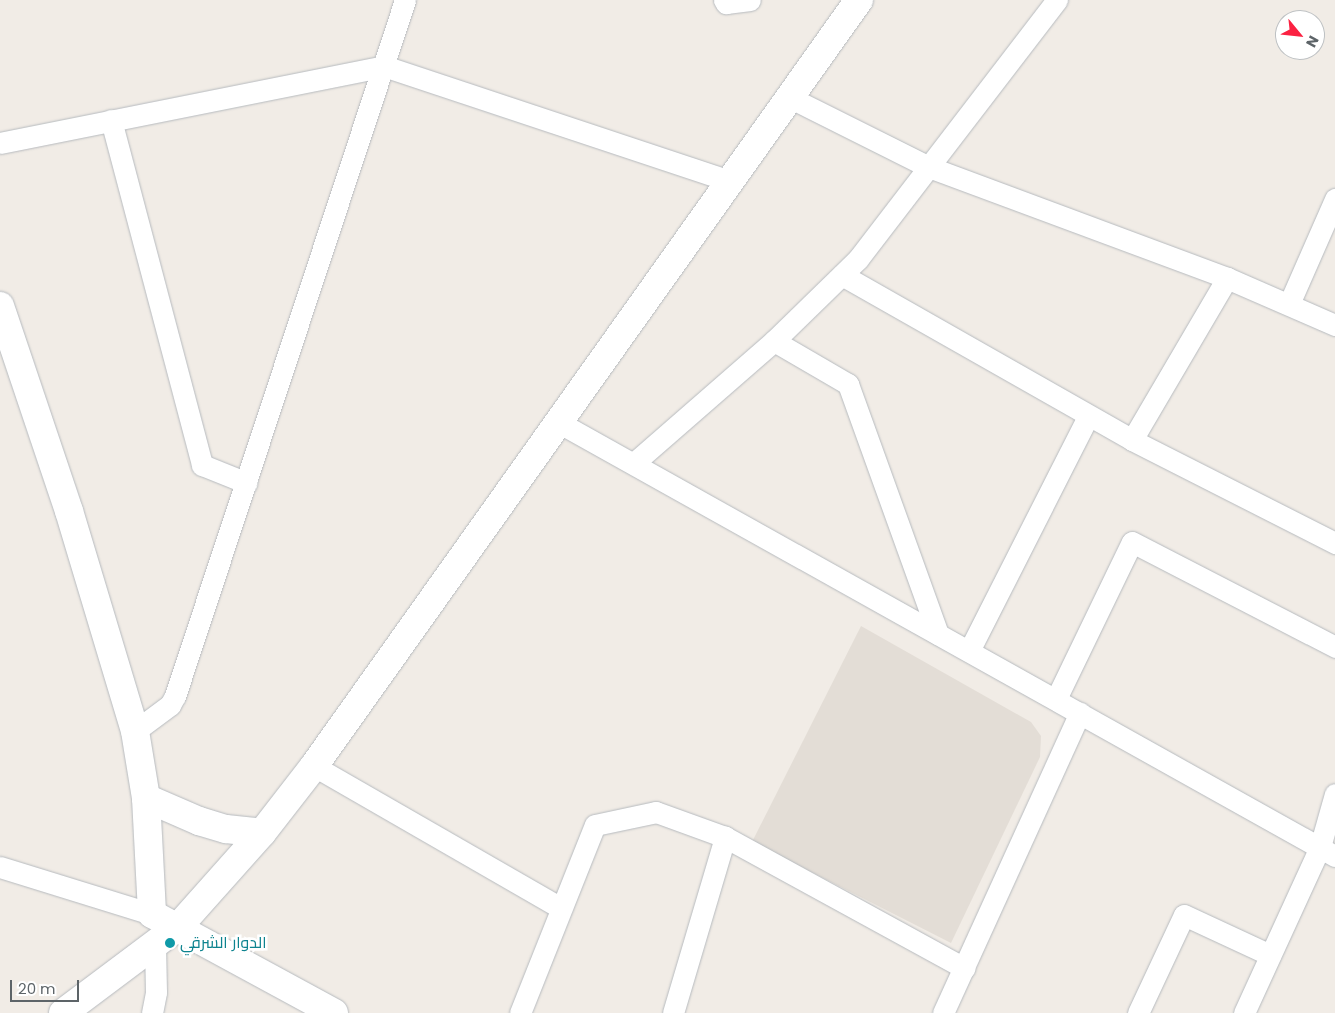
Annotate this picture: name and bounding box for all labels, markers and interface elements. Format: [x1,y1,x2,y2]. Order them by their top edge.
north arrow [1275,10,1325,60]
text: N [1301,32,1324,51]
place label: الدوار الشرقي [180,933,266,953]
marker: الدوار الشرقي [164,937,176,949]
scale bar [12,970,81,1002]
text: 20 m [18,978,56,999]

